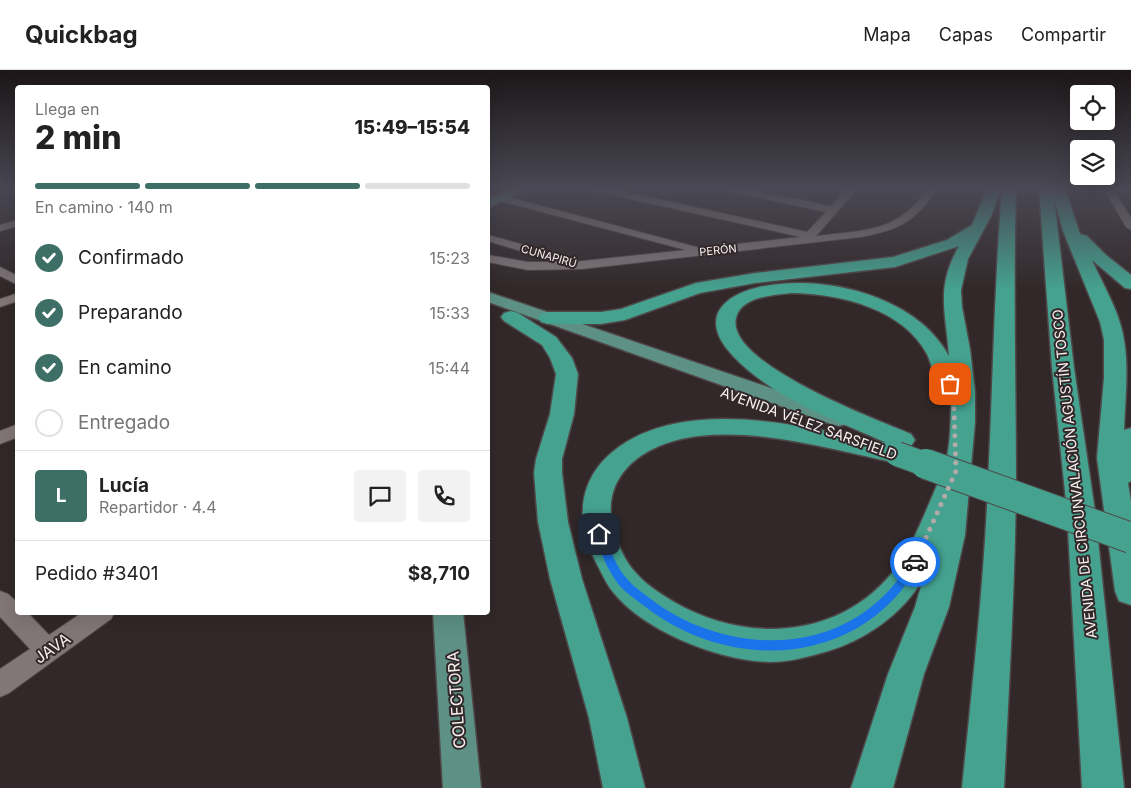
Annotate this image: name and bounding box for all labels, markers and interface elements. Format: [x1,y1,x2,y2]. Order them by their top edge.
text: Quickbag [25,20,138,49]
text: Mapa [863,24,911,45]
text: Capas [939,24,993,45]
text: Compartir [1021,24,1106,45]
map controls [1070,85,1115,185]
button: locate [1070,85,1115,130]
text: Llega en [35,99,99,119]
text: 15:49–15:54 [354,116,470,139]
text: 2 min [35,118,121,157]
button: layers [1070,140,1115,185]
text: En camino · 140 m [35,197,173,217]
street label: CUÑAPIRÚ [520,241,578,271]
street label: PERÓN [699,241,737,259]
icon: check [35,244,63,272]
text: Confirmado [78,246,184,269]
text: 15:23 [430,248,470,268]
icon: check [35,299,63,327]
text: Preparando [78,301,183,324]
text: 15:33 [429,303,470,323]
street label: AVENIDA DE CIRCUNVALACIÓN AGUSTÍN TOSCO [1048,308,1100,640]
icon: check [35,354,63,382]
text: En camino [78,356,172,379]
text: 15:44 [428,358,470,378]
pin [929,363,971,405]
icon: bag [936,370,964,398]
street label: AVENIDA VÉLEZ SARSFIELD [718,383,900,463]
text: Entregado [78,411,170,434]
button: chat [354,470,406,522]
button: phone [418,470,470,522]
text: Lucía [99,474,149,497]
text: L [56,484,66,507]
text: Repartidor · 4.4 [99,497,216,517]
pin [578,513,620,555]
icon: home [585,520,613,548]
courier [890,537,940,587]
icon: car [901,548,929,576]
text: Pedido #3401 [35,562,158,585]
text: $8,710 [408,562,470,585]
street label: JAVA [30,628,74,668]
street label: COLECTORA [443,651,469,749]

